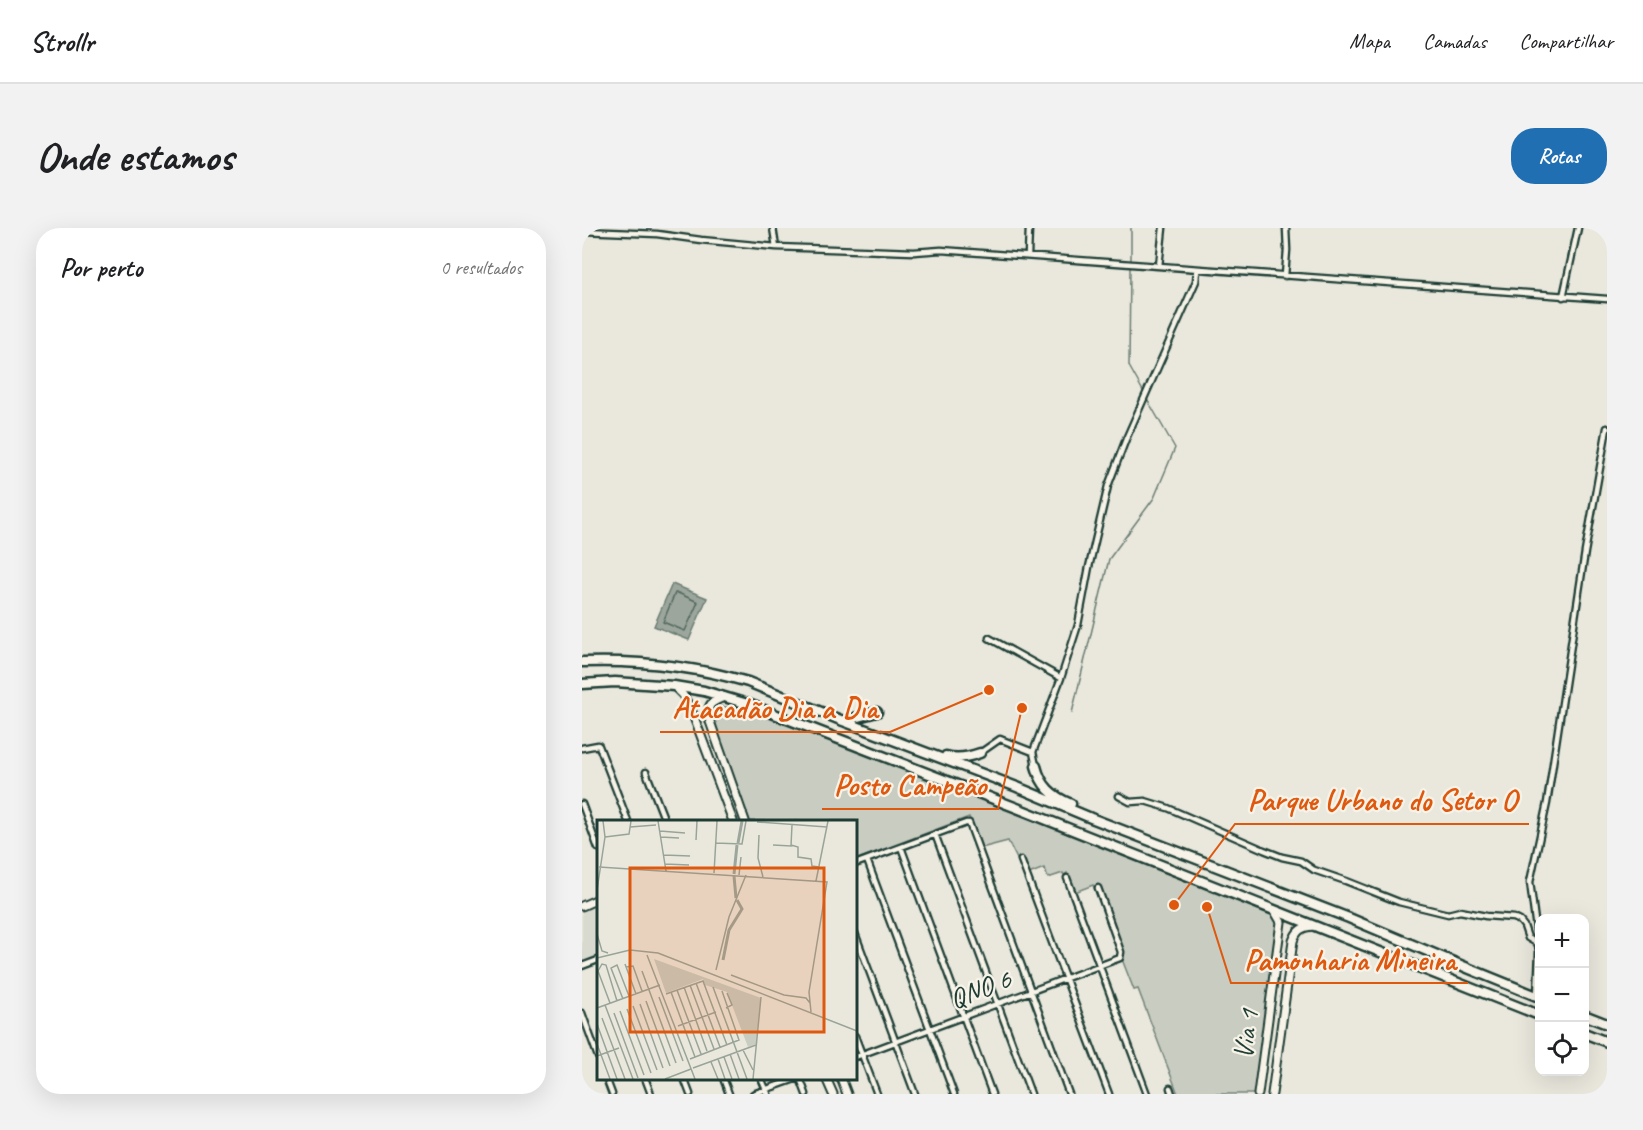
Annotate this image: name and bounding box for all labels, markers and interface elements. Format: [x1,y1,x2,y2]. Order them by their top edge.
text: Strollr [30,24,94,59]
text: Mapa [1349,28,1390,54]
text: Camadas [1423,28,1486,54]
text: Compartilhar [1519,28,1613,54]
button: Rotas [1511,128,1607,184]
text: Onde estamos [36,130,233,183]
text: Por perto [60,251,142,284]
text: 0 resultados [440,255,522,280]
callout: Atacadão Dia a Dia [660,684,890,732]
text: Atacadão Dia a Dia [672,689,880,727]
callout: Posto Campeão [822,761,998,809]
text: Posto Campeão [834,766,988,804]
callout: Parque Urbano do Setor O [1235,776,1529,824]
text: Parque Urbano do Setor O [1248,781,1520,819]
inset map [597,820,856,1079]
map controls [1535,914,1589,1076]
button: + [1535,914,1589,968]
callout: Pamonharia Mineira [1231,935,1468,983]
text: Pamonharia Mineira [1244,941,1458,979]
street label: QNO 6 [944,960,1017,1016]
button: − [1535,968,1589,1022]
street label: Via 1 [1225,1006,1266,1061]
button: locate [1535,1022,1589,1076]

